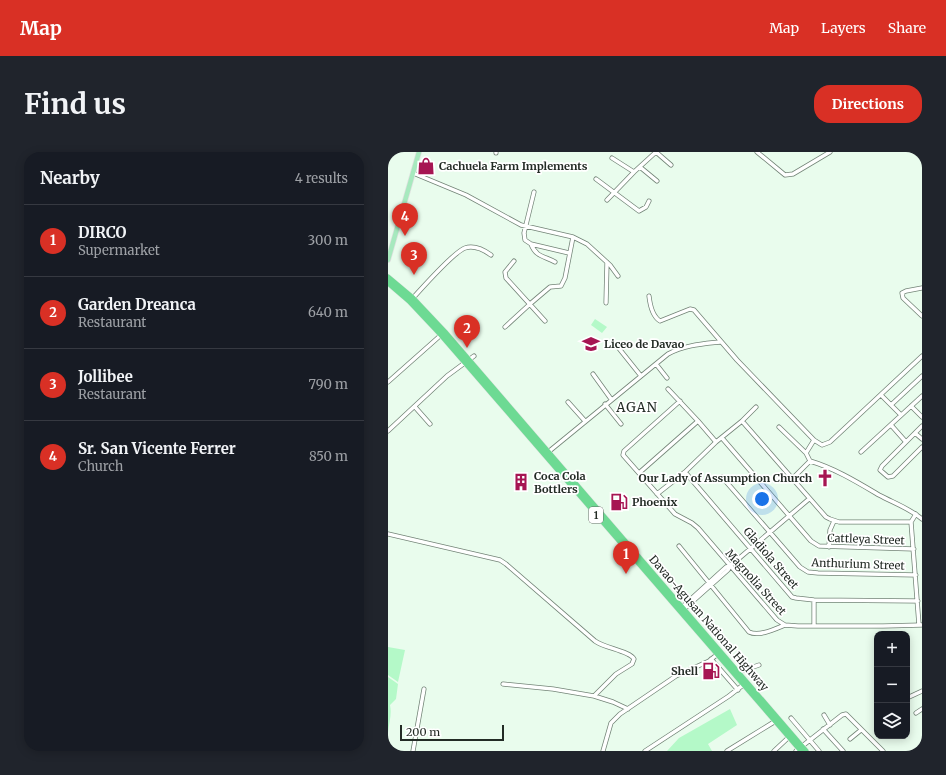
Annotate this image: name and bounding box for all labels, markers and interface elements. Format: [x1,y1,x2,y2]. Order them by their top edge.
text: Map [20,16,62,40]
text: Map [769,19,799,37]
text: Layers [821,19,866,37]
text: Share [888,19,926,37]
button: Directions [814,85,922,123]
text: Find us [24,86,126,122]
shop icon: Cachuela Farm Implements [416,156,436,176]
place label: Cachuela Farm Implements [439,159,588,173]
text: Nearby [40,167,100,189]
text: 4 results [295,170,348,187]
pin: 4 [392,203,418,236]
text: DIRCO [78,223,127,242]
text: 1 [50,232,56,249]
text: 300 m [308,232,348,249]
text: Supermarket [78,242,160,259]
pin: 3 [401,242,427,275]
text: Garden Dreanca [78,295,196,314]
text: 2 [49,304,57,321]
text: 640 m [308,304,348,321]
text: Restaurant [78,314,146,331]
pin: 2 [454,315,480,348]
school or university icon: Liceo de Davao [581,334,601,354]
place label: Liceo de Davao [604,337,685,351]
text: Jollibee [78,367,133,386]
text: 3 [49,376,57,393]
text: 790 m [309,376,348,393]
text: Restaurant [78,386,146,403]
district label: AGAN [615,399,658,416]
text: Sr. San Vicente Ferrer [78,439,236,458]
text: 4 [49,448,57,465]
text: 850 m [309,448,348,465]
text: Church [78,458,123,475]
church icon: Our Lady of Assumption Church [815,468,835,488]
place label: Coca Cola Bottlers [534,469,586,496]
place label: Our Lady of Assumption Church [638,471,813,485]
building icon: Coca Cola Bottlers [511,472,531,492]
your location [752,489,772,509]
fuel station icon: Phoenix [609,492,629,512]
place label: Phoenix [632,495,677,509]
road number: 1 [589,507,603,523]
street label: Gladiola Street [740,524,802,592]
street label: Cattleya Street [827,531,906,547]
pin: 1 [613,541,639,574]
street label: Magnolia Street [723,546,790,618]
street label: Davao-Agusan National Highway [646,552,772,694]
street label: Anthurium Street [810,555,906,573]
map controls [874,631,910,739]
button: + [874,631,910,667]
fuel station icon: Shell [701,661,721,681]
place label: Shell [671,664,698,678]
button: − [874,667,910,703]
button: layers [874,703,910,739]
scale bar [400,723,504,742]
text: 200 m [406,725,440,739]

